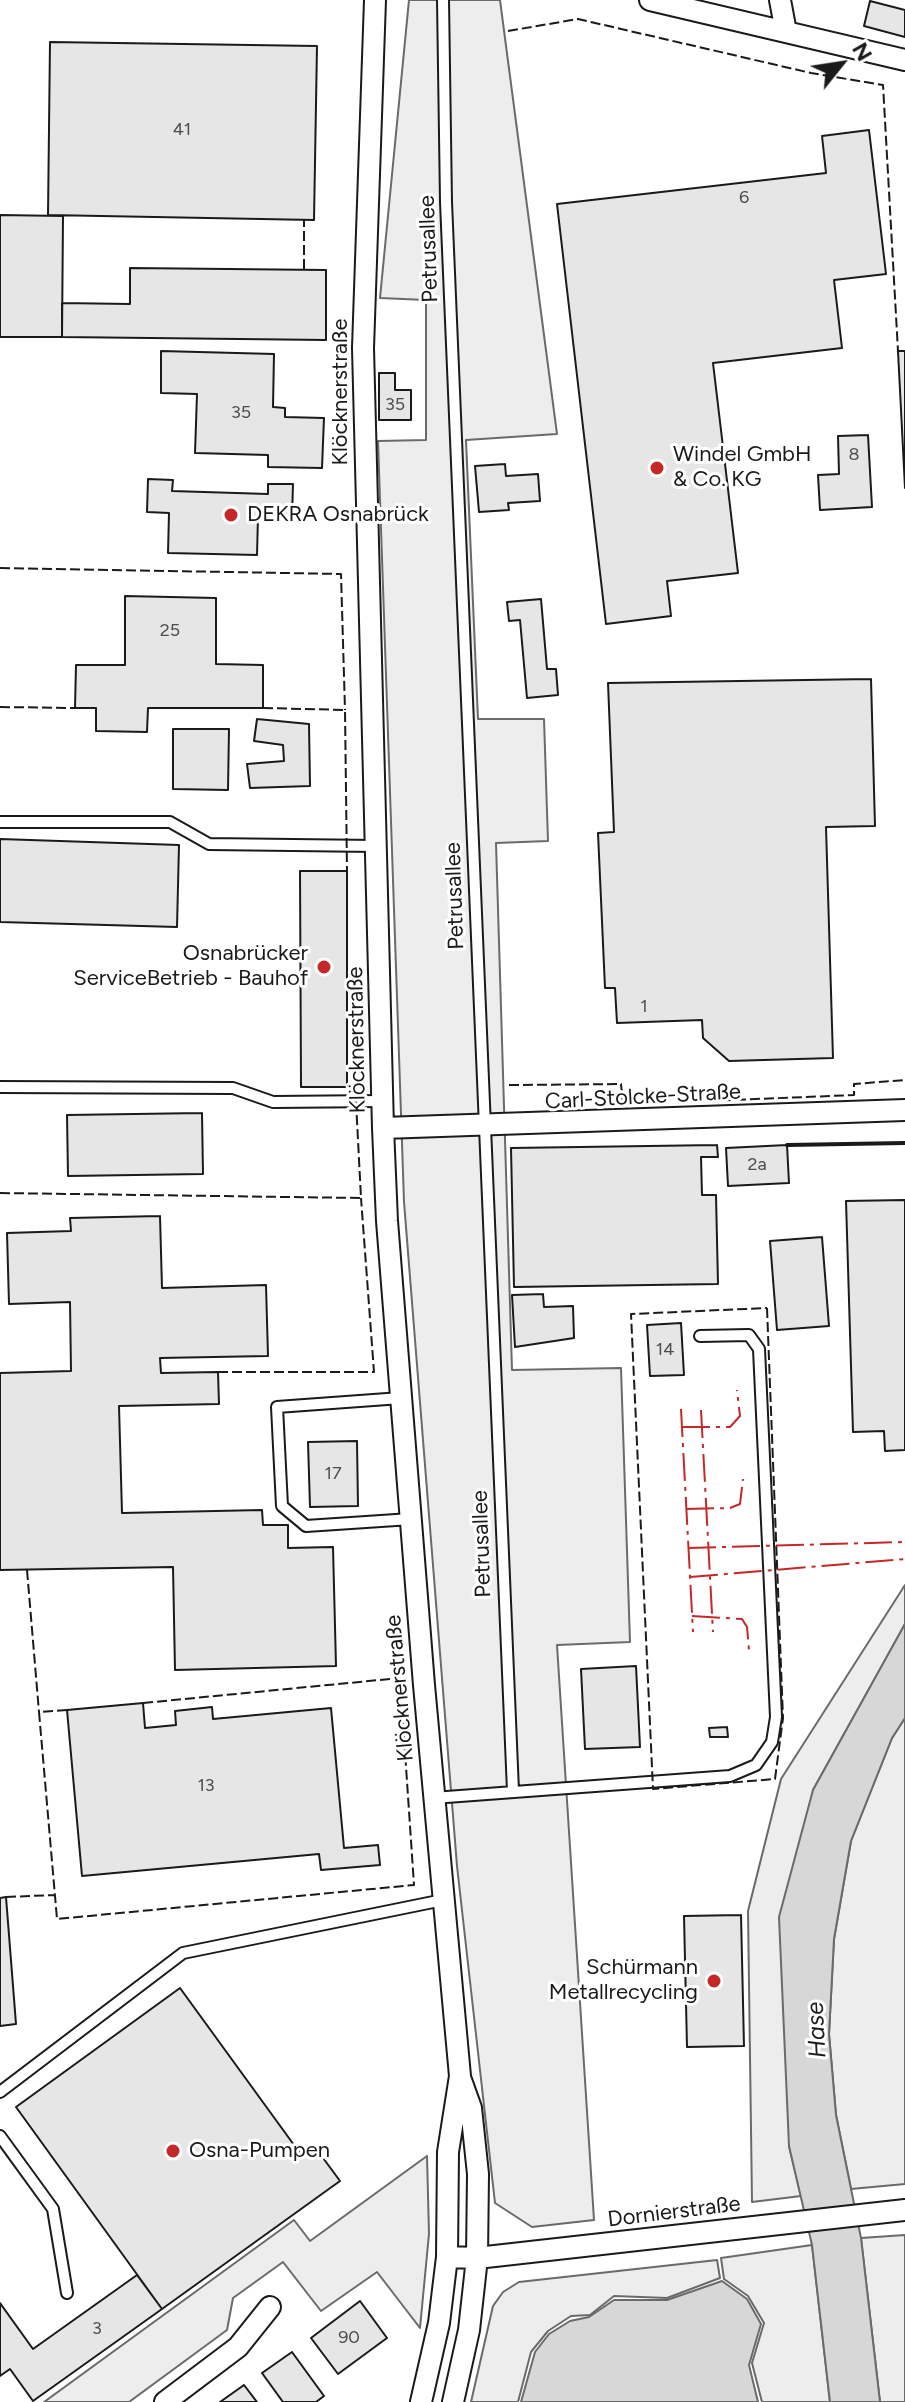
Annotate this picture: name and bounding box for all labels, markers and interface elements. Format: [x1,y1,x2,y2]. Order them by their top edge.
north arrow [801,24,881,104]
text: N [846,38,878,66]
house number: 41 [173,119,191,141]
house number: 6 [739,187,749,209]
street label: Petrusallee [414,195,444,303]
street label: Klöcknerstraße [328,319,354,465]
house number: 35 [385,394,405,416]
house number: 35 [231,402,251,424]
place label: Windel GmbH & Co. KG [673,442,812,494]
house number: 8 [848,444,860,466]
marker: Windel GmbH & Co. KG [648,459,666,477]
place label: DEKRA Osnabrück [247,502,429,528]
marker: DEKRA Osnabrück [222,506,240,524]
house number: 25 [160,620,180,642]
street label: Petrusallee [440,842,470,950]
place label: Osnabrücker ServiceBetrieb - Bauhof [73,941,308,992]
marker: Osnabrücker ServiceBetrieb - Bauhof [315,958,333,976]
street label: Klöcknerstraße [343,966,371,1114]
house number: 1 [640,996,648,1018]
street label: Carl-Stolcke-Straße [544,1079,742,1115]
house number: 2a [747,1154,767,1176]
house number: 14 [656,1339,674,1361]
house number: 17 [324,1463,342,1485]
street label: Petrusallee [467,1490,497,1598]
street label: Klöcknerstraße [380,1614,420,1762]
house number: 13 [197,1775,215,1797]
place label: Schürmann Metallrecycling [549,1955,698,2006]
marker: Schürmann Metallrecycling [705,1972,723,1990]
water label: Hase [801,2001,833,2059]
place label: Osna-Pumpen [189,2138,330,2164]
marker: Osna-Pumpen [164,2142,182,2160]
street label: Dornierstraße [606,2191,742,2233]
house number: 3 [92,2318,102,2340]
house number: 90 [338,2327,360,2349]

